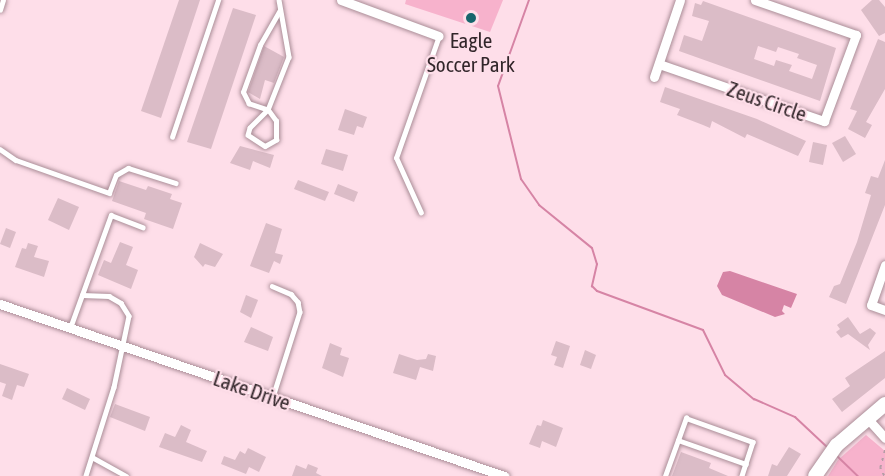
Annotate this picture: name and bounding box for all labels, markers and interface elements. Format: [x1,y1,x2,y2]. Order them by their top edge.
marker: Eagle Soccer Park [464,11,478,25]
place label: Eagle Soccer Park [427,27,515,77]
street label: Zeus Circle [724,76,810,126]
street label: Lake Drive [210,365,294,415]

